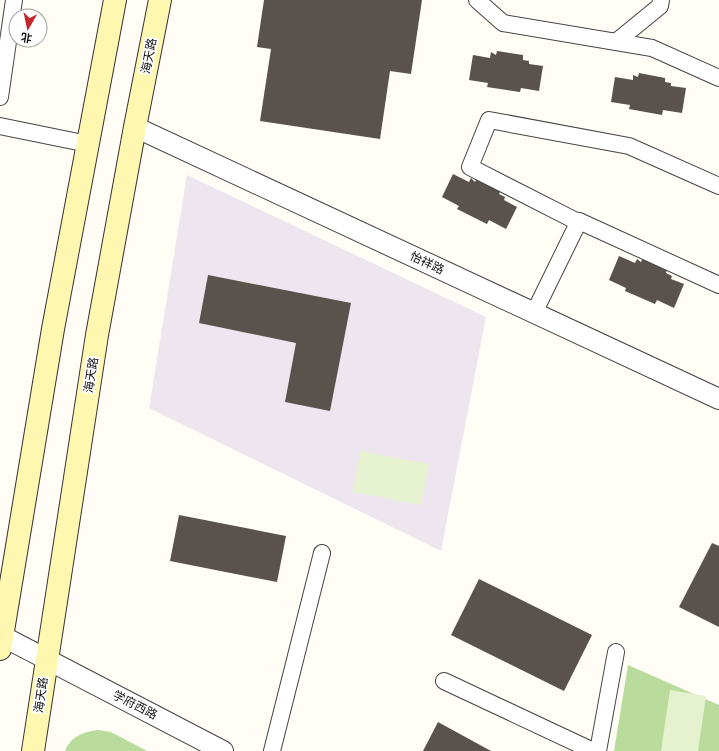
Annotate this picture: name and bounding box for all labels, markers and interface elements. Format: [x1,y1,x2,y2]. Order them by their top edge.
north arrow [8,8,48,48]
text: 北 [20,31,33,45]
street label: 海天路 [139,37,159,75]
street label: 怡祥路 [408,249,446,277]
street label: 海天路 [81,356,101,394]
street label: 海天路 [32,676,50,714]
street label: 学府西路 [110,688,160,722]

